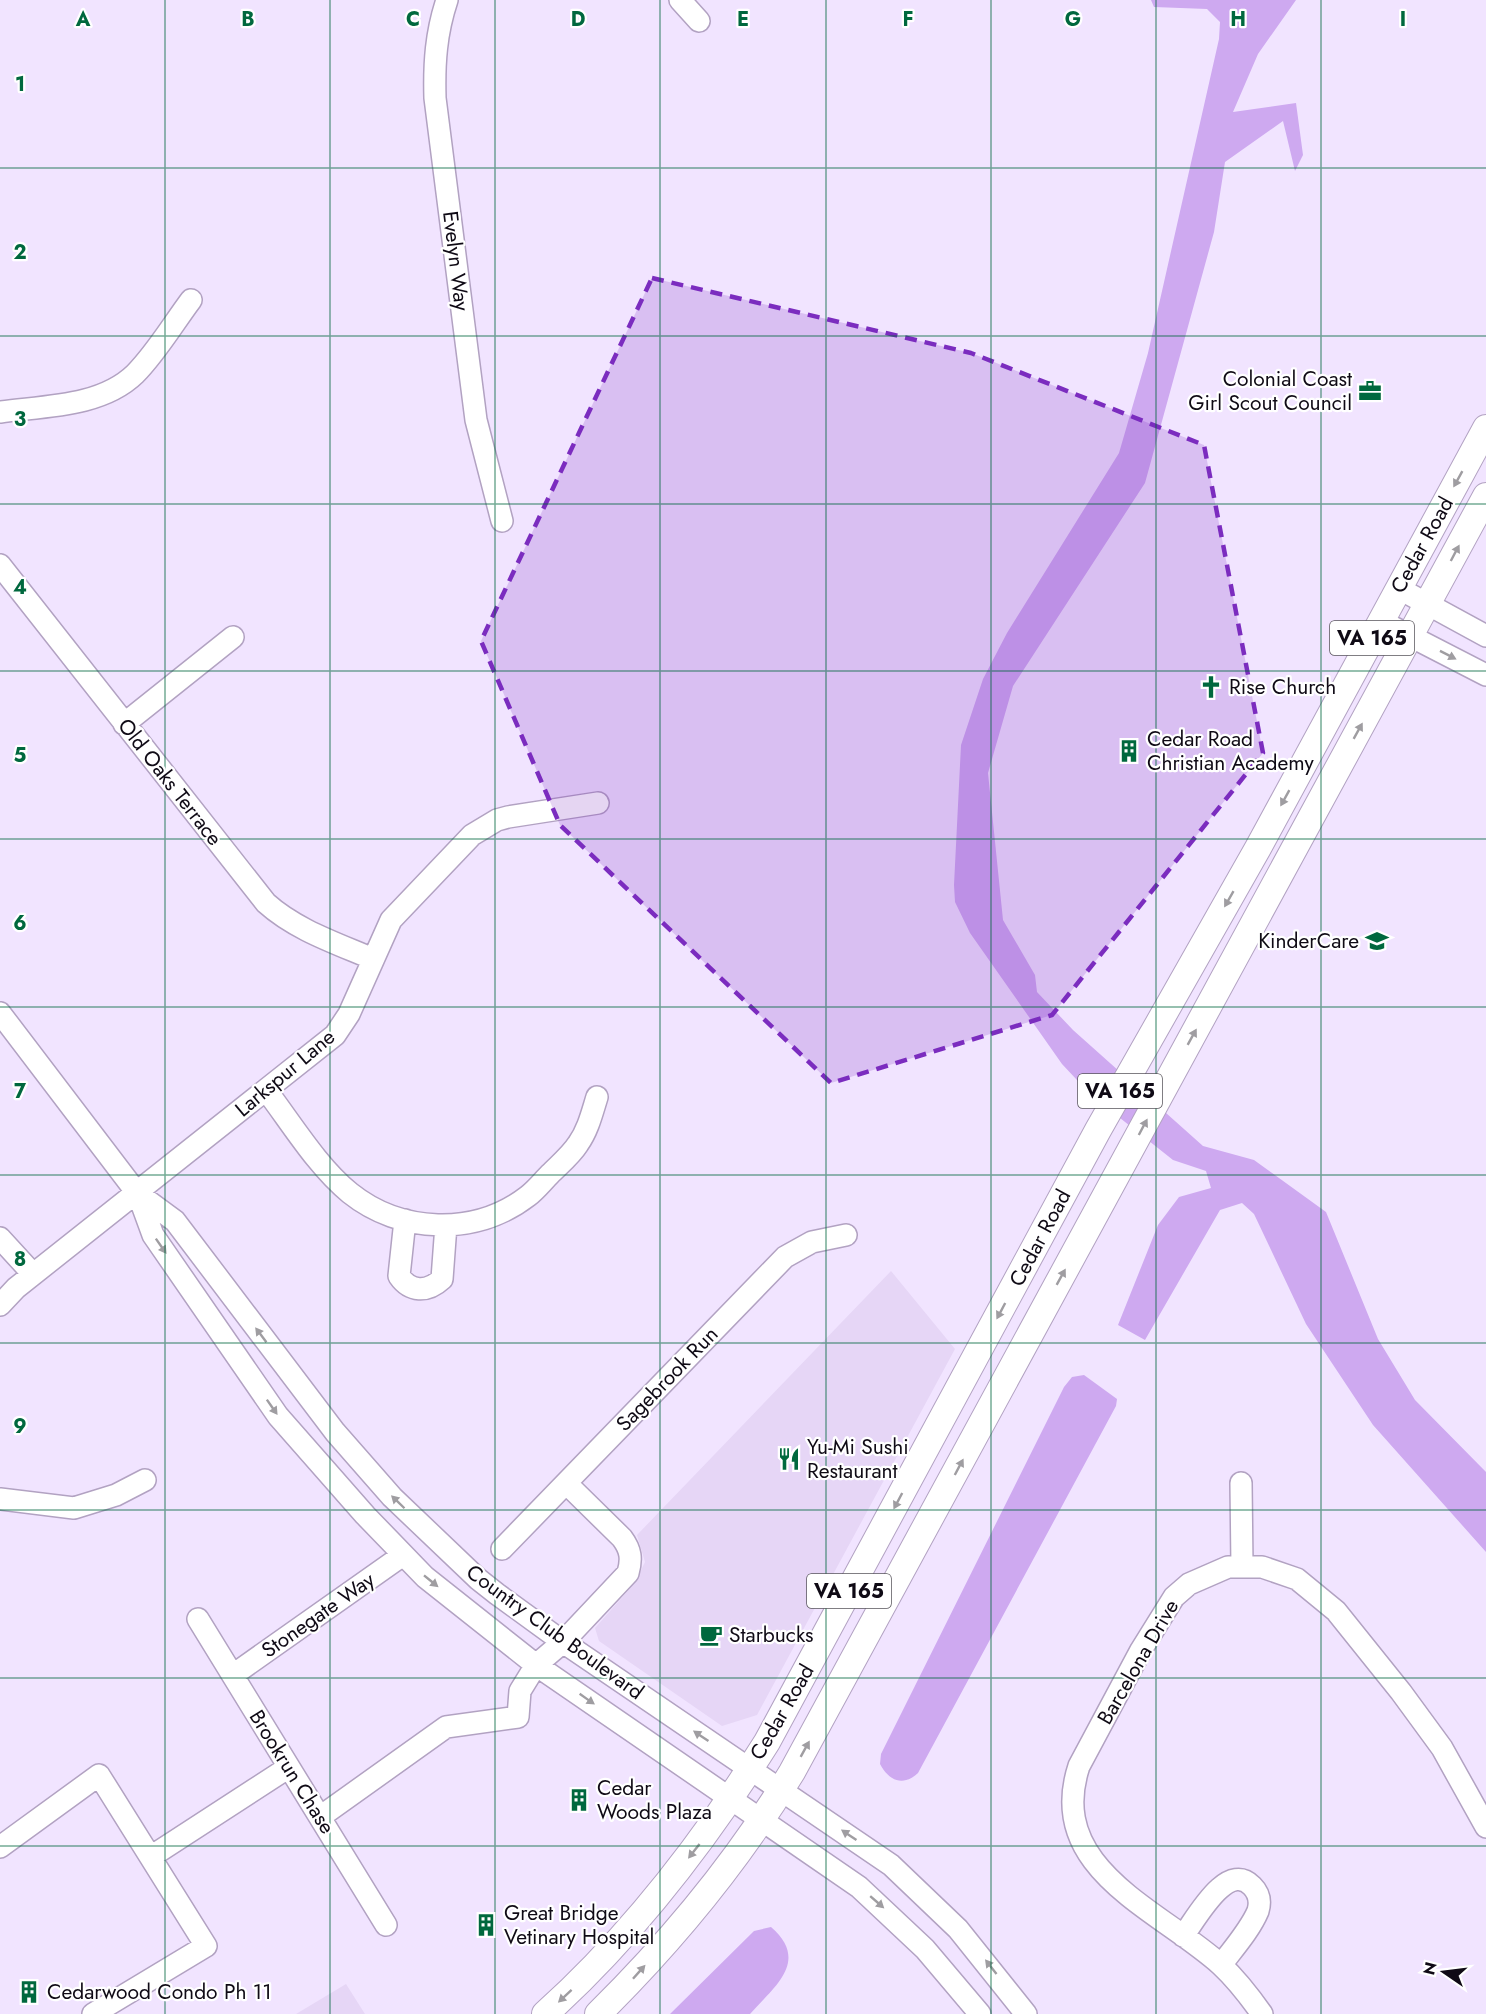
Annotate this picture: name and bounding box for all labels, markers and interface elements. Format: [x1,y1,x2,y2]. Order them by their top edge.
text: A [75,5,91,34]
text: B [241,5,255,34]
text: C [406,5,420,34]
text: D [571,5,585,34]
text: E [737,5,749,34]
text: F [902,5,914,34]
text: G [1065,5,1081,34]
text: H [1230,5,1246,34]
text: I [1400,5,1406,34]
text: 1 [15,70,25,99]
street label: Evelyn Way [435,209,477,314]
text: 2 [13,238,27,267]
place label: Colonial Coast Girl Scout Council [1188,364,1352,418]
office icon: Colonial Coast Girl Scout Council [1357,378,1383,404]
text: 3 [14,405,26,434]
one-way arrow [1453,471,1463,488]
street label: Cedar Road [1383,491,1461,599]
one-way arrow [1450,544,1460,561]
text: 4 [13,573,27,602]
road number: VA 165 [1330,621,1414,655]
one-way arrow [1440,650,1457,660]
place label: Rise Church [1229,672,1336,702]
church icon: Rise Church [1198,674,1224,700]
street label: Old Oaks Terrace [111,712,229,852]
one-way arrow [1353,722,1363,739]
place label: Cedar Road Christian Academy [1147,724,1315,778]
building icon: Cedar Road Christian Academy [1116,738,1142,764]
text: 5 [14,741,27,770]
one-way arrow [1280,790,1290,807]
one-way arrow [1224,891,1234,908]
text: 6 [13,909,27,938]
place label: KinderCare [1258,926,1359,956]
school or university icon: KinderCare [1364,928,1390,954]
street label: Larkspur Lane [228,1022,342,1124]
one-way arrow [1187,1028,1197,1045]
road number: VA 165 [1078,1074,1162,1108]
text: 7 [14,1077,27,1106]
one-way arrow [1138,1118,1148,1135]
street label: Cedar Road [1002,1184,1078,1292]
one-way arrow [155,1238,167,1254]
text: 8 [14,1245,26,1274]
one-way arrow [1056,1268,1066,1285]
one-way arrow [996,1303,1006,1320]
street label: Sagebrook Run [609,1320,725,1438]
one-way arrow [255,1328,267,1344]
one-way arrow [266,1398,278,1414]
text: 9 [13,1412,27,1441]
place label: Yu-Mi Sushi Restaurant [807,1432,909,1486]
restaurant icon: Yu-Mi Sushi Restaurant [776,1446,802,1472]
one-way arrow [954,1458,964,1475]
one-way arrow [893,1493,903,1510]
one-way arrow [391,1496,405,1510]
street label: Country Club Boulevard [460,1557,650,1707]
street label: Stonegate Way [255,1564,381,1665]
road number: VA 165 [807,1574,891,1608]
one-way arrow [424,1575,439,1587]
street label: Barcelona Drive [1090,1594,1186,1730]
place label: Starbucks [729,1620,814,1650]
cafe icon: Starbucks [698,1622,724,1648]
street label: Cedar Road [742,1659,822,1765]
one-way arrow [578,1693,594,1705]
street label: Brookrun Chase [242,1704,342,1840]
one-way arrow [693,1731,709,1742]
one-way arrow [799,1740,809,1757]
place label: Cedar Woods Plaza [597,1773,712,1827]
building icon: Cedar Woods Plaza [566,1787,592,1813]
one-way arrow [841,1829,857,1841]
one-way arrow [689,1843,701,1858]
one-way arrow [869,1896,885,1909]
place label: Great Bridge Vetinary Hospital [504,1898,654,1952]
building icon: Great Bridge Vetinary Hospital [473,1912,499,1938]
north arrow [1414,1942,1474,2002]
one-way arrow [985,1960,997,1975]
text: N [1417,1960,1443,1977]
one-way arrow [632,1965,645,1980]
place label: Cedarwood Condo Ph 11 [47,1977,272,2007]
building icon: Cedarwood Condo Ph 11 [16,1979,42,2005]
one-way arrow [558,1989,573,2002]

